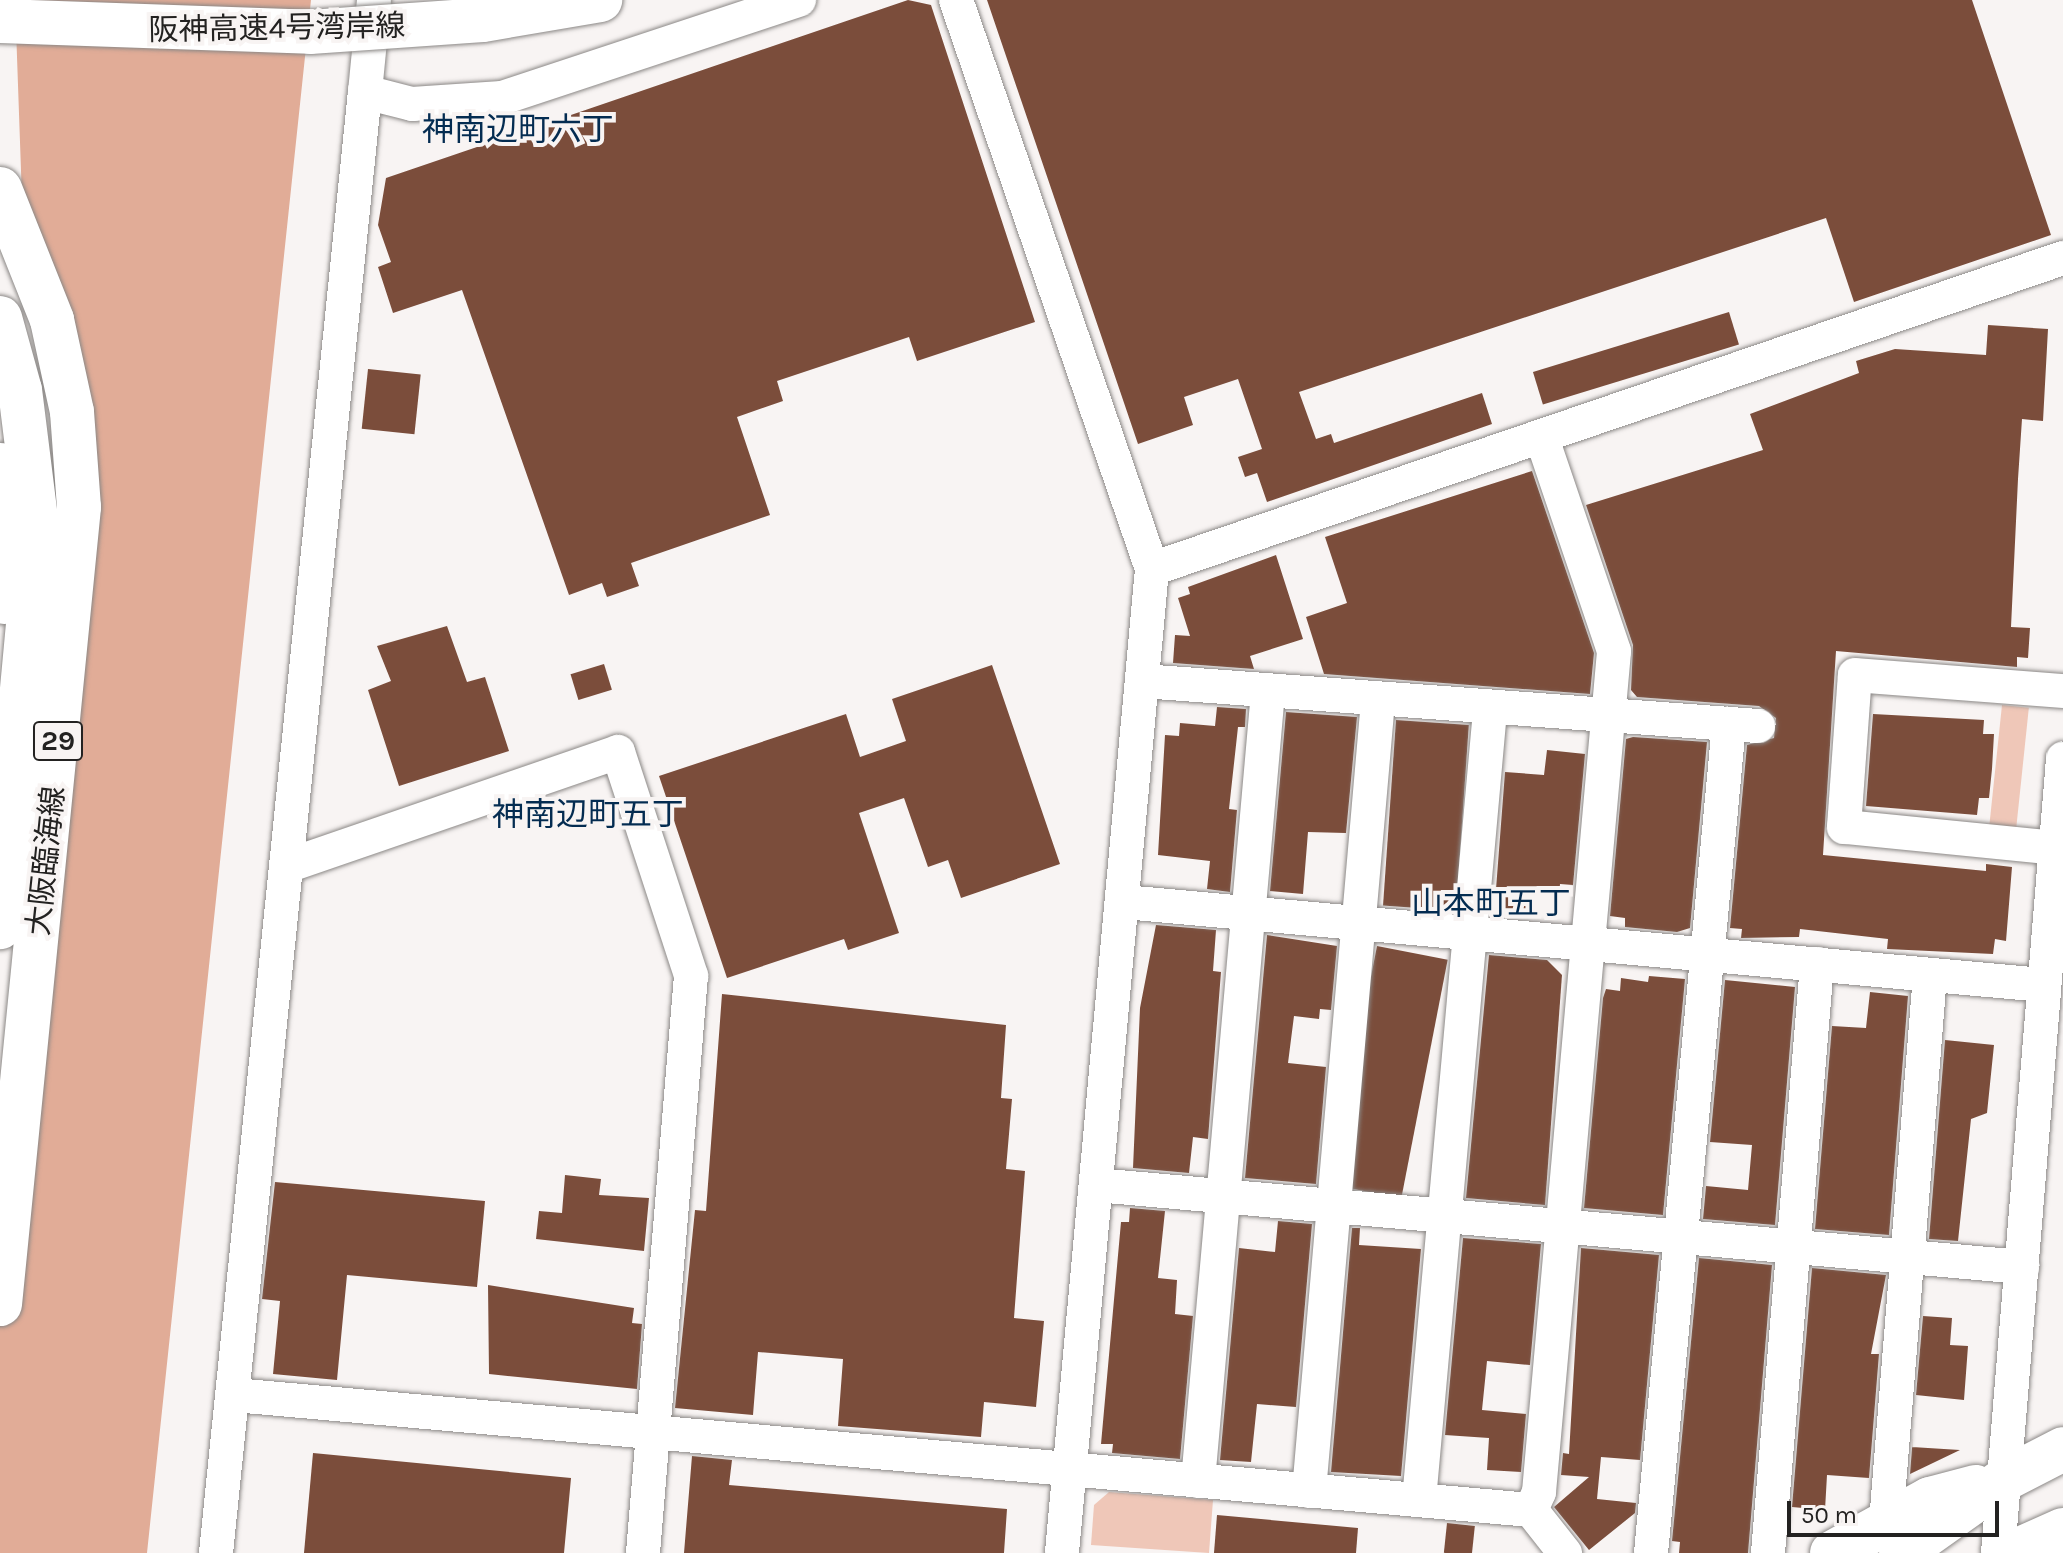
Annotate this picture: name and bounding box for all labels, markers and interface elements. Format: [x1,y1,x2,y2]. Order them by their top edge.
street label: 阪神高速4号湾岸線 [148,8,406,48]
district label: 神南辺町六丁 [422,111,614,149]
road number: 29 [32,717,84,765]
street label: 大阪臨海線 [20,785,72,937]
district label: 神南辺町五丁 [492,796,684,834]
district label: 山本町五丁 [1411,885,1571,923]
scale bar [1791,1485,2003,1535]
text: 50 m [1801,1501,1857,1529]

